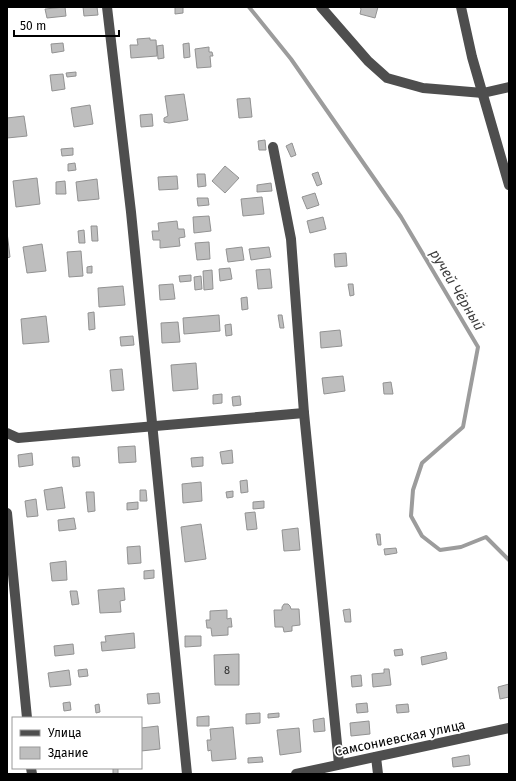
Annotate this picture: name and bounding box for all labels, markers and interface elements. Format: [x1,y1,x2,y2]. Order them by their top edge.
scale bar [14,12,119,38]
text: 50 m [20,19,46,33]
water label: ручей Чёрный [426,246,488,334]
house number: 8 [224,664,230,677]
legend [12,717,142,769]
street label: Самсониевская улица [333,717,467,759]
text: Улица [48,726,82,740]
text: Здание [48,746,88,760]

